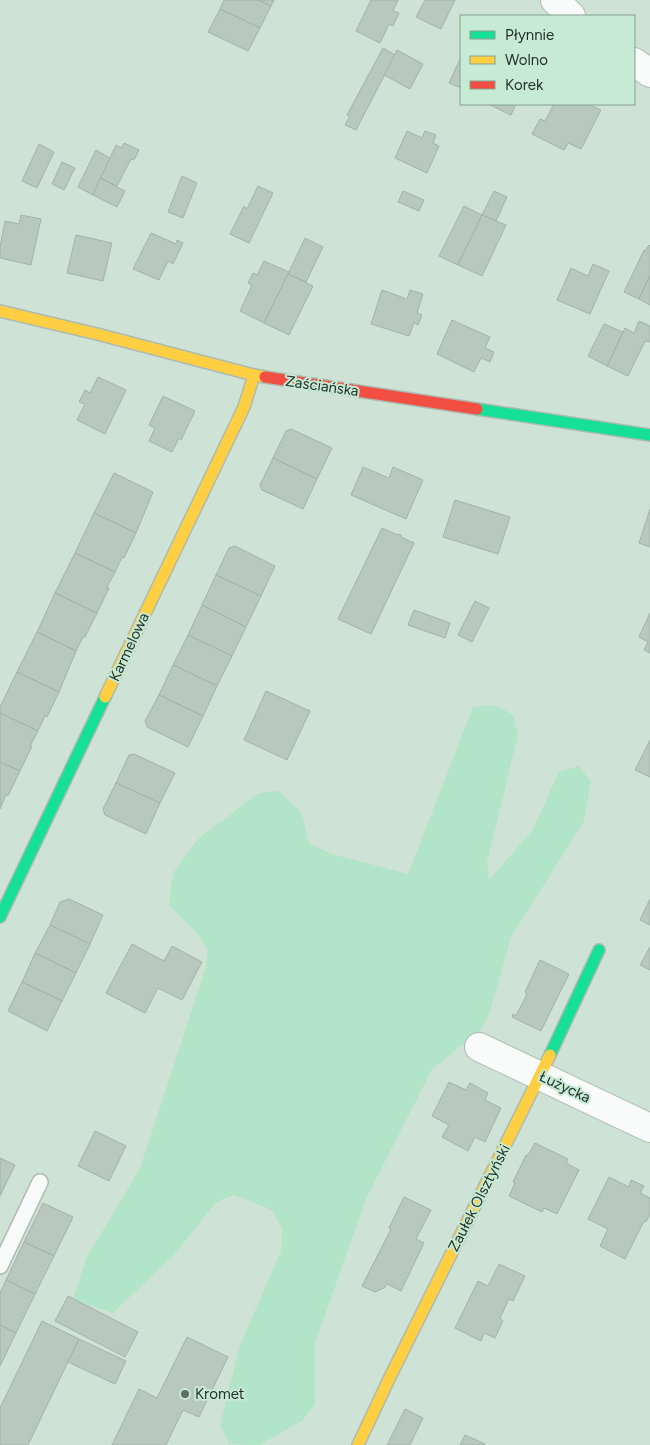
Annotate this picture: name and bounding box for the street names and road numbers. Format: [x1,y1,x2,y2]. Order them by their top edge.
street label: Zaściańska [284,372,360,400]
street label: Karmelowa [105,610,153,684]
street label: Łużycka [537,1067,593,1107]
street label: Zaułek Olsztyński [444,1141,514,1255]

